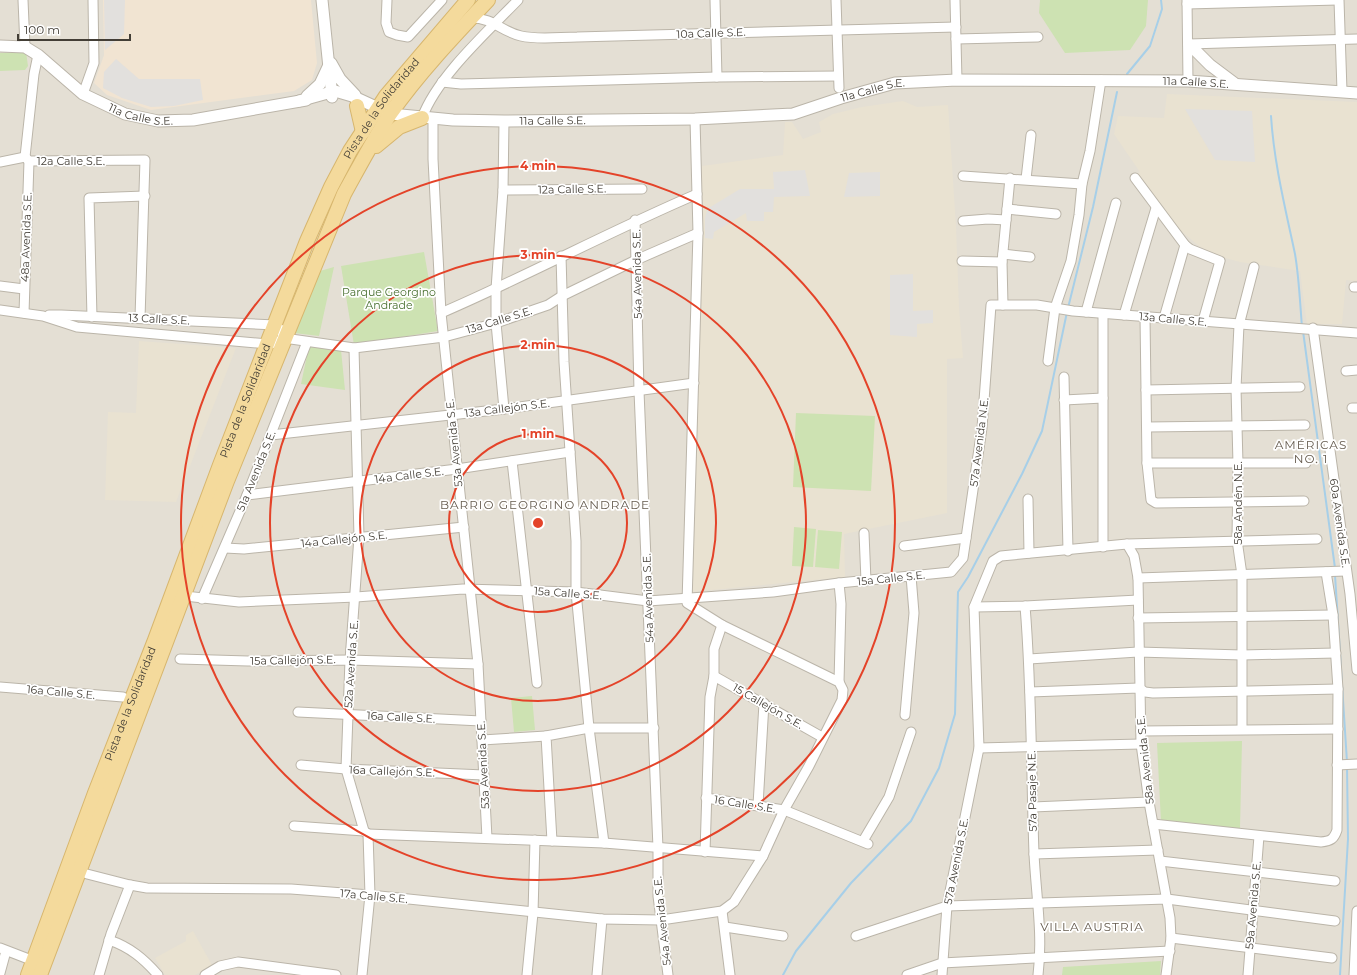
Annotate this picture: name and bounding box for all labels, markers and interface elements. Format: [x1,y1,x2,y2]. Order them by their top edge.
scale bar [18,16,130,42]
text: 100 m [24,22,60,37]
street label: 10a Calle S.E. [676,25,746,41]
street label: Pista de la Solidaridad [340,55,422,161]
street label: 11a Calle S.E. [1163,74,1229,91]
street label: 11a Calle S.E. [839,76,905,105]
street label: 11a Calle S.E. [106,100,173,128]
street label: 11a Calle S.E. [519,113,586,128]
street label: 12a Calle S.E. [37,154,105,168]
text: 4 min [520,158,556,173]
street label: 12a Calle S.E. [538,181,606,197]
street label: 48a Avenida S.E. [17,192,35,282]
street label: 54a Avenida S.E. [629,229,645,319]
text: 3 min [520,247,556,262]
park label: Parque Georgino Andrade [342,285,436,312]
street label: 13a Calle S.E. [464,303,534,337]
street label: 13a Calle S.E. [1138,309,1208,329]
street label: 13 Calle S.E. [128,310,190,328]
text: 2 min [521,337,555,352]
street label: Pista de la Solidaridad [216,341,274,460]
street label: 13a Callejón S.E. [464,396,550,420]
street label: 57a Avenida N.E. [967,397,991,487]
street label: 53a Avenida S.E. [442,398,466,488]
text: 1 min [522,426,554,441]
street label: 51a Avenida S.E. [233,429,279,513]
district label: AMÉRICAS NO. 1 [1275,437,1347,466]
street label: 58a Andén N.E. [1231,461,1245,545]
street label: 14a Calle S.E. [374,464,444,486]
street label: 60a Avenida S.E. [1327,478,1353,568]
district label: BARRIO GEORGINO ANDRADE [440,497,650,512]
centre of rings [531,516,545,530]
street label: 14a Callejón S.E. [300,527,388,551]
street label: 54a Avenida S.E. [639,553,657,643]
street label: 15a Calle S.E. [856,567,926,589]
street label: 15a Calle S.E. [533,584,603,602]
street label: 52a Avenida S.E. [341,620,361,708]
street label: Pista de la Solidaridad [101,644,159,763]
street label: 15a Callejón S.E. [250,652,336,668]
street label: 15 Callejón S.E. [730,680,806,732]
street label: 16a Calle S.E. [26,682,96,702]
street label: 16a Calle S.E. [366,708,436,726]
street label: 58a Avenida S.E. [1133,715,1157,805]
street label: 53a Avenida S.E. [474,721,492,809]
street label: 57a Pasaje N.E. [1024,750,1040,832]
street label: 16a Callejón S.E. [349,763,435,779]
street label: 16 Calle S.E. [713,792,777,816]
street label: 57a Avenida S.E. [941,817,971,905]
street label: 59a Avenida S.E. [1242,860,1264,950]
street label: 54a Avenida S.E. [650,876,674,966]
street label: 17a Calle S.E. [339,886,409,906]
district label: VILLA AUSTRIA [1040,919,1144,934]

